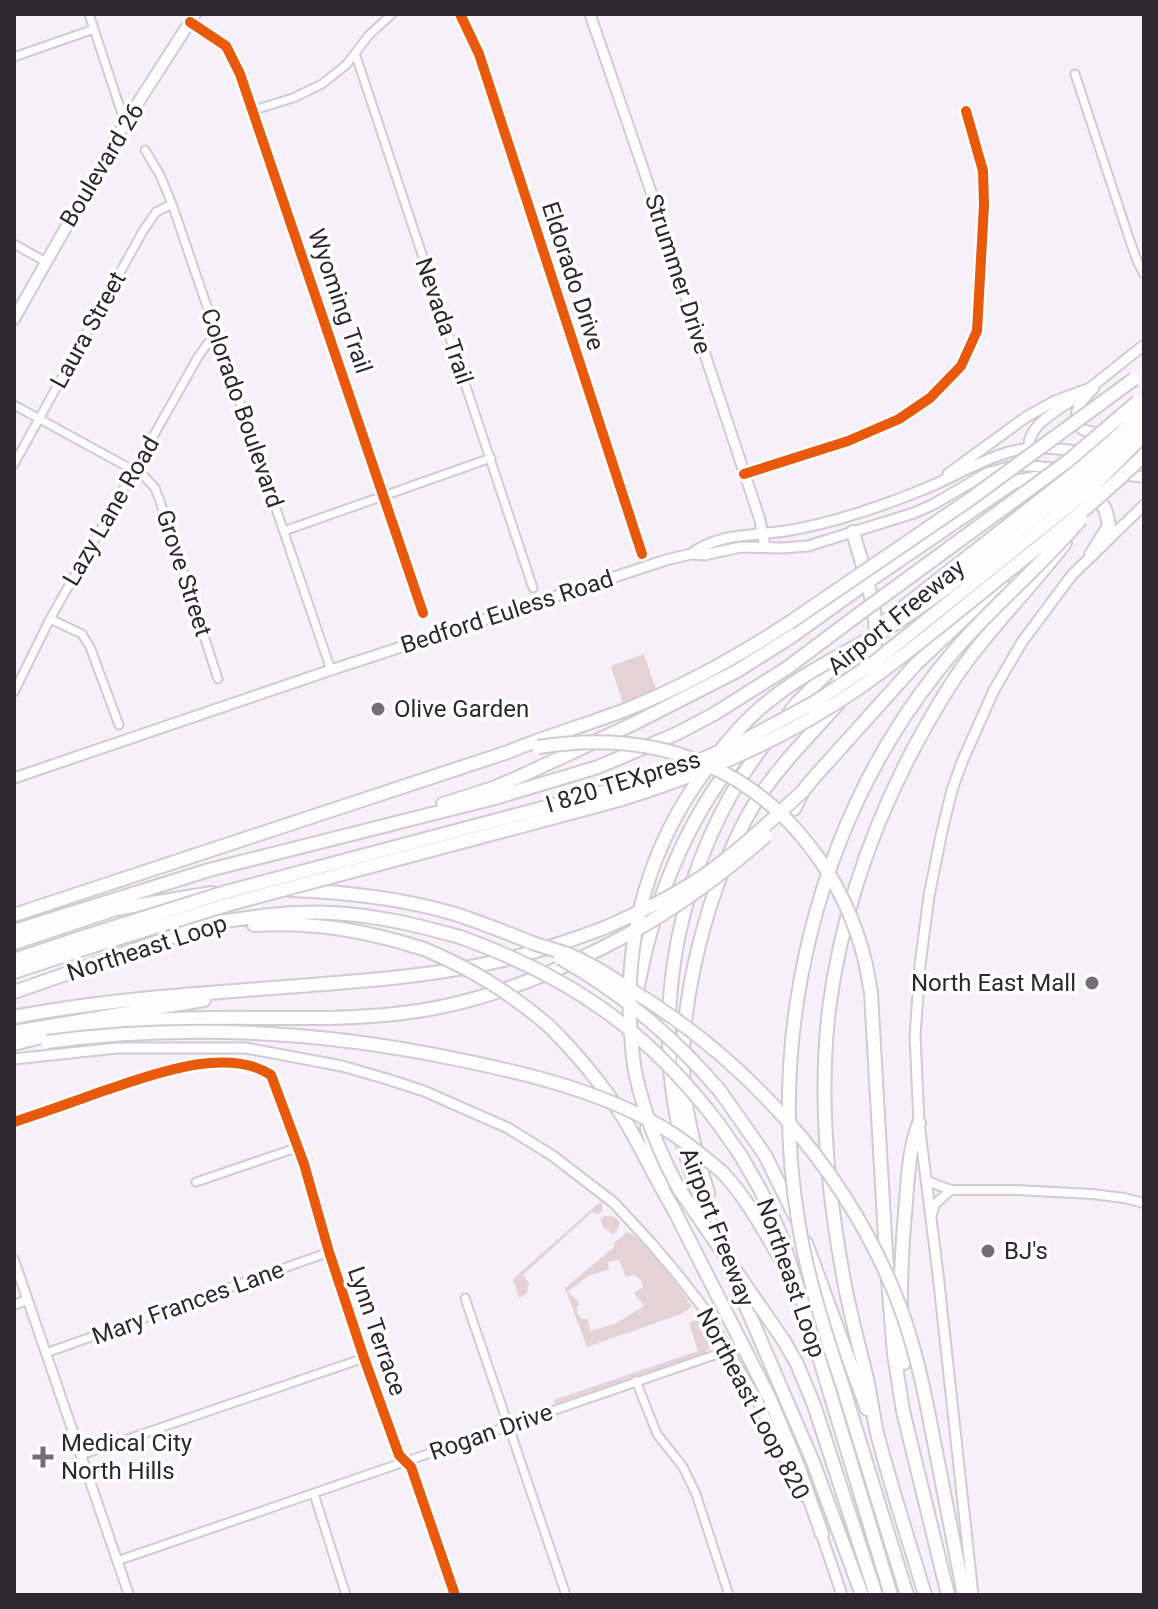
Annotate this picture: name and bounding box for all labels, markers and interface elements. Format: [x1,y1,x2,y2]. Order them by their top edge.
street label: Boulevard 26 [54,98,150,232]
street label: Strummer Drive [639,191,717,357]
street label: Eldorado Drive [536,198,610,354]
street label: Wyoming Trail [302,225,378,377]
street label: Nevada Trail [409,254,479,388]
street label: Laura Street [44,267,132,393]
street label: Colorado Boulevard [195,305,289,511]
street label: Lazy Lane Road [57,431,165,591]
street label: Grove Street [150,506,218,640]
street label: Airport Freeway [822,553,971,681]
street label: Bedford Euless Road [397,564,617,660]
place label: Olive Garden [394,695,529,723]
marker: Olive Garden [369,700,387,718]
street label: I 820 TEXpress [542,745,704,819]
street label: Northeast Loop [64,909,230,987]
place label: North East Mall [911,969,1076,997]
marker: North East Mall [1083,974,1101,992]
street label: Airport Freeway [674,1144,760,1311]
street label: Northeast Loop [751,1195,831,1361]
place label: BJ's [1004,1237,1048,1265]
marker: BJ's [979,1242,997,1260]
street label: Mary Frances Lane [88,1255,288,1351]
street label: Lynn Terrace [342,1263,412,1399]
street label: Northeast Loop 820 [691,1303,815,1505]
street label: Rogan Drive [426,1398,556,1466]
place label: Medical City North Hills [61,1429,193,1485]
marker: Medical City North Hills [32,1446,54,1468]

